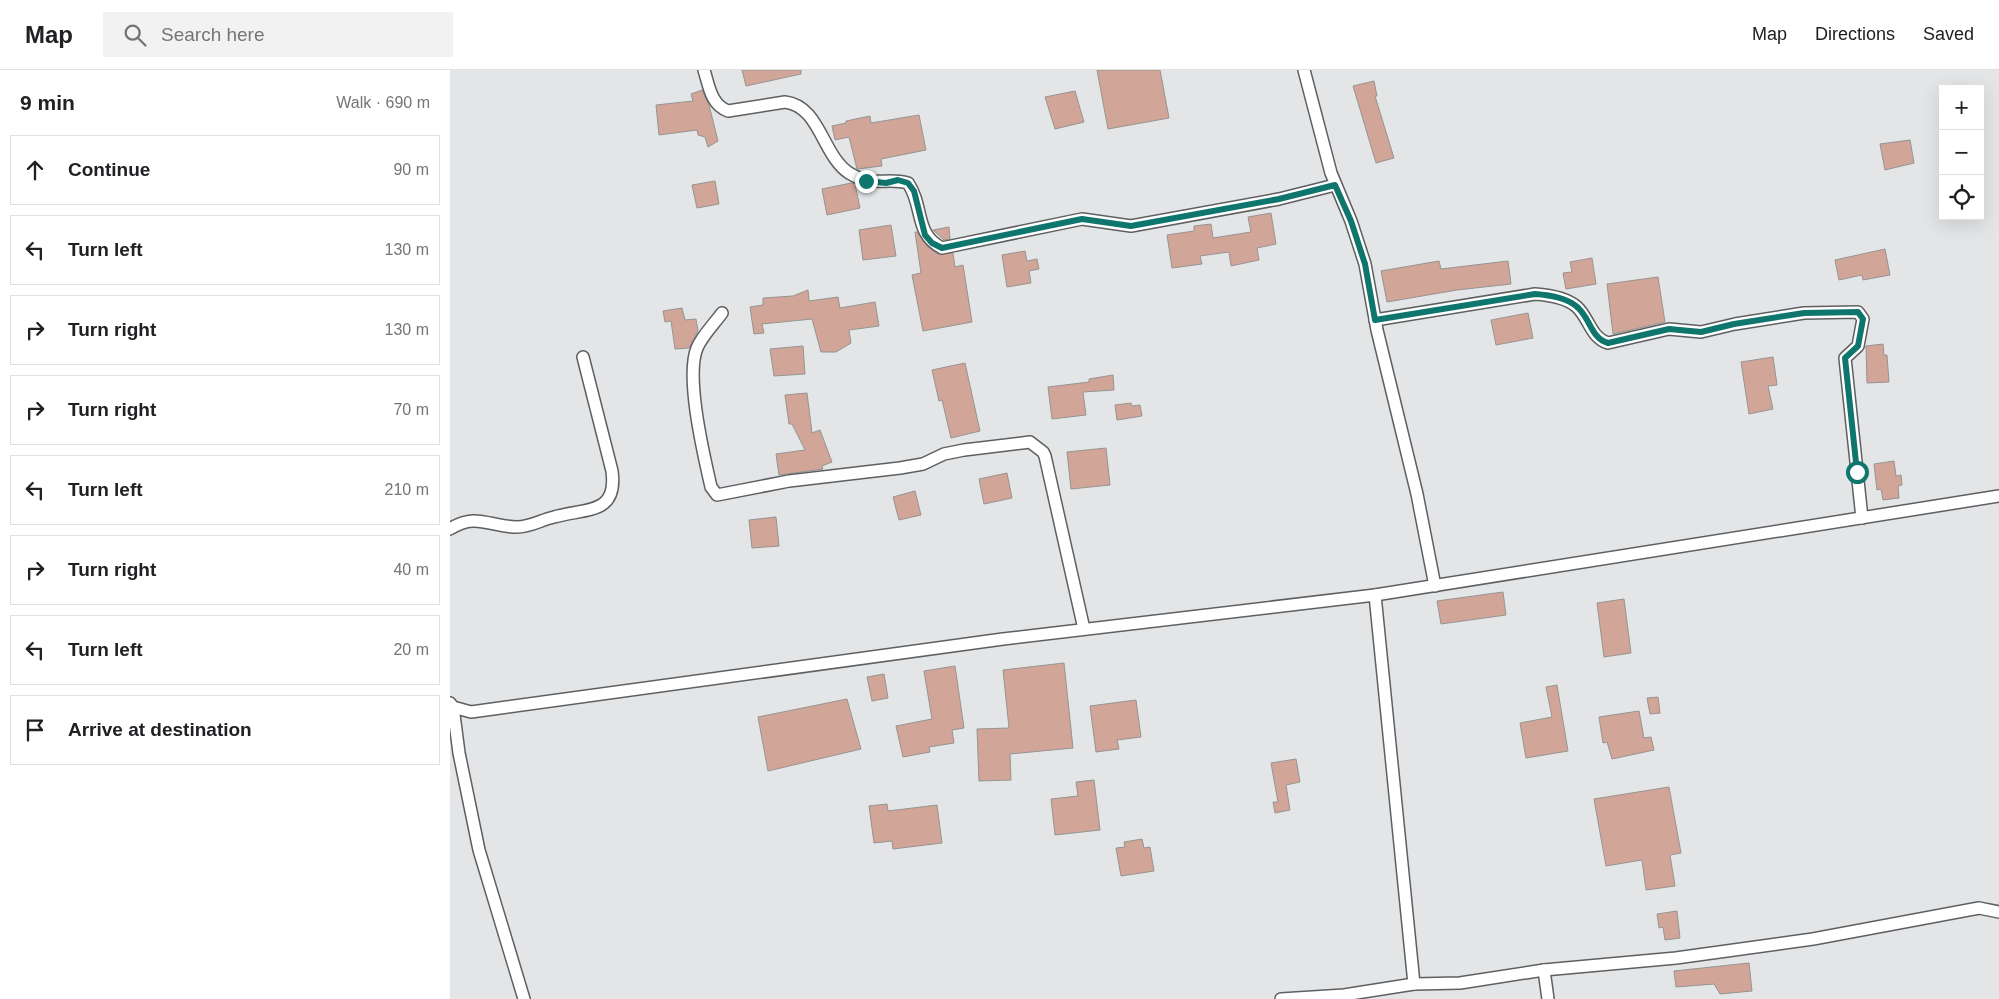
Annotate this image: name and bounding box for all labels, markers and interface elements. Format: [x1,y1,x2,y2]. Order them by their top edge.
search box [103,12,453,57]
text: Map [25,21,73,48]
icon: search [121,21,149,49]
text: Search here [161,24,265,45]
text: Map [1752,24,1787,44]
text: Directions [1815,24,1895,44]
text: Saved [1923,24,1974,44]
map controls [1939,85,1984,220]
button: + [1939,85,1984,130]
text: 9 min [20,91,75,114]
text: Walk · 690 m [336,94,430,111]
button: − [1939,130,1984,175]
icon: ahead [21,156,49,184]
text: Continue [68,159,150,180]
text: 90 m [393,161,429,178]
route end [855,170,878,193]
button: locate [1939,175,1984,220]
icon: left [21,236,49,264]
text: Turn left [68,239,143,260]
text: 130 m [385,241,429,258]
icon: right [21,316,49,344]
text: Turn right [68,319,156,340]
text: 130 m [385,321,429,338]
icon: right [21,396,49,424]
text: Turn right [68,399,156,420]
text: 70 m [393,401,429,418]
route start [1846,461,1869,484]
icon: left [21,476,49,504]
text: Turn left [68,479,143,500]
text: 210 m [385,481,429,498]
icon: right [21,556,49,584]
text: Turn right [68,559,156,580]
text: 40 m [393,561,429,578]
icon: left [21,636,49,664]
text: Turn left [68,639,143,660]
text: 20 m [393,641,429,658]
icon: arrive [21,716,49,744]
text: Arrive at destination [68,719,252,740]

